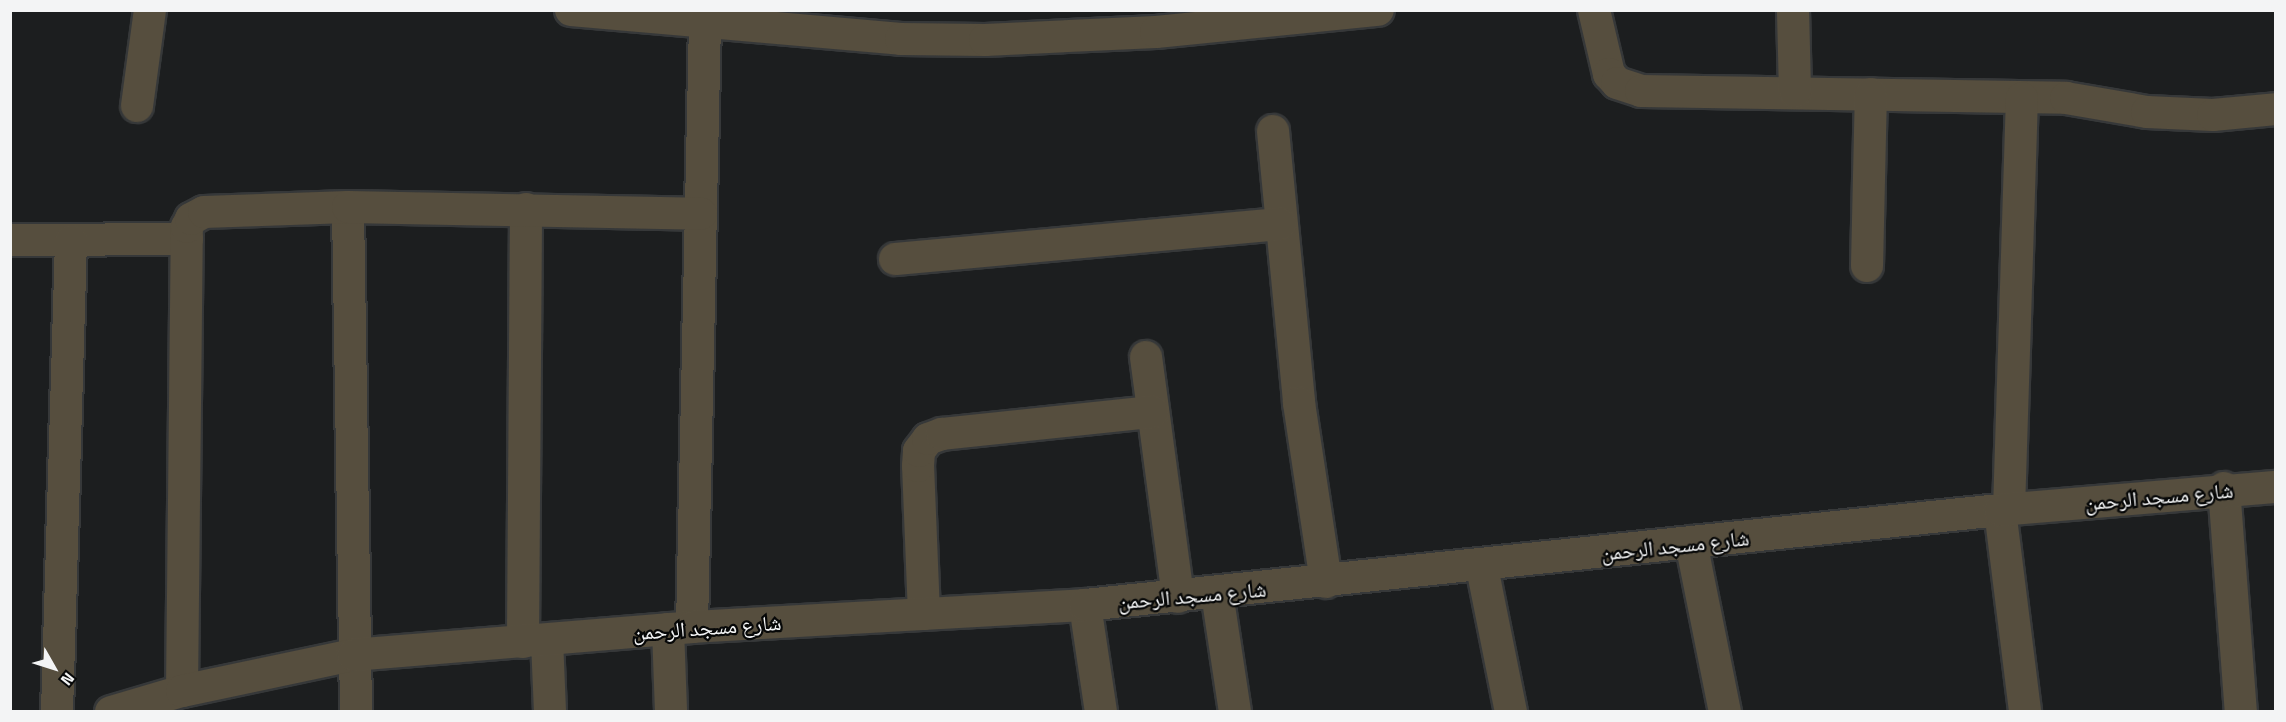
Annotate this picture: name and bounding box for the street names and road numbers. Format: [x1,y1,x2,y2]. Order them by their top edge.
street label: شارع مسجد الرحمن [2084,477,2234,515]
street label: شارع مسجد الرحمن [1600,525,1750,565]
street label: شارع مسجد الرحمن [1117,576,1267,614]
street label: شارع مسجد الرحمن [632,609,782,645]

